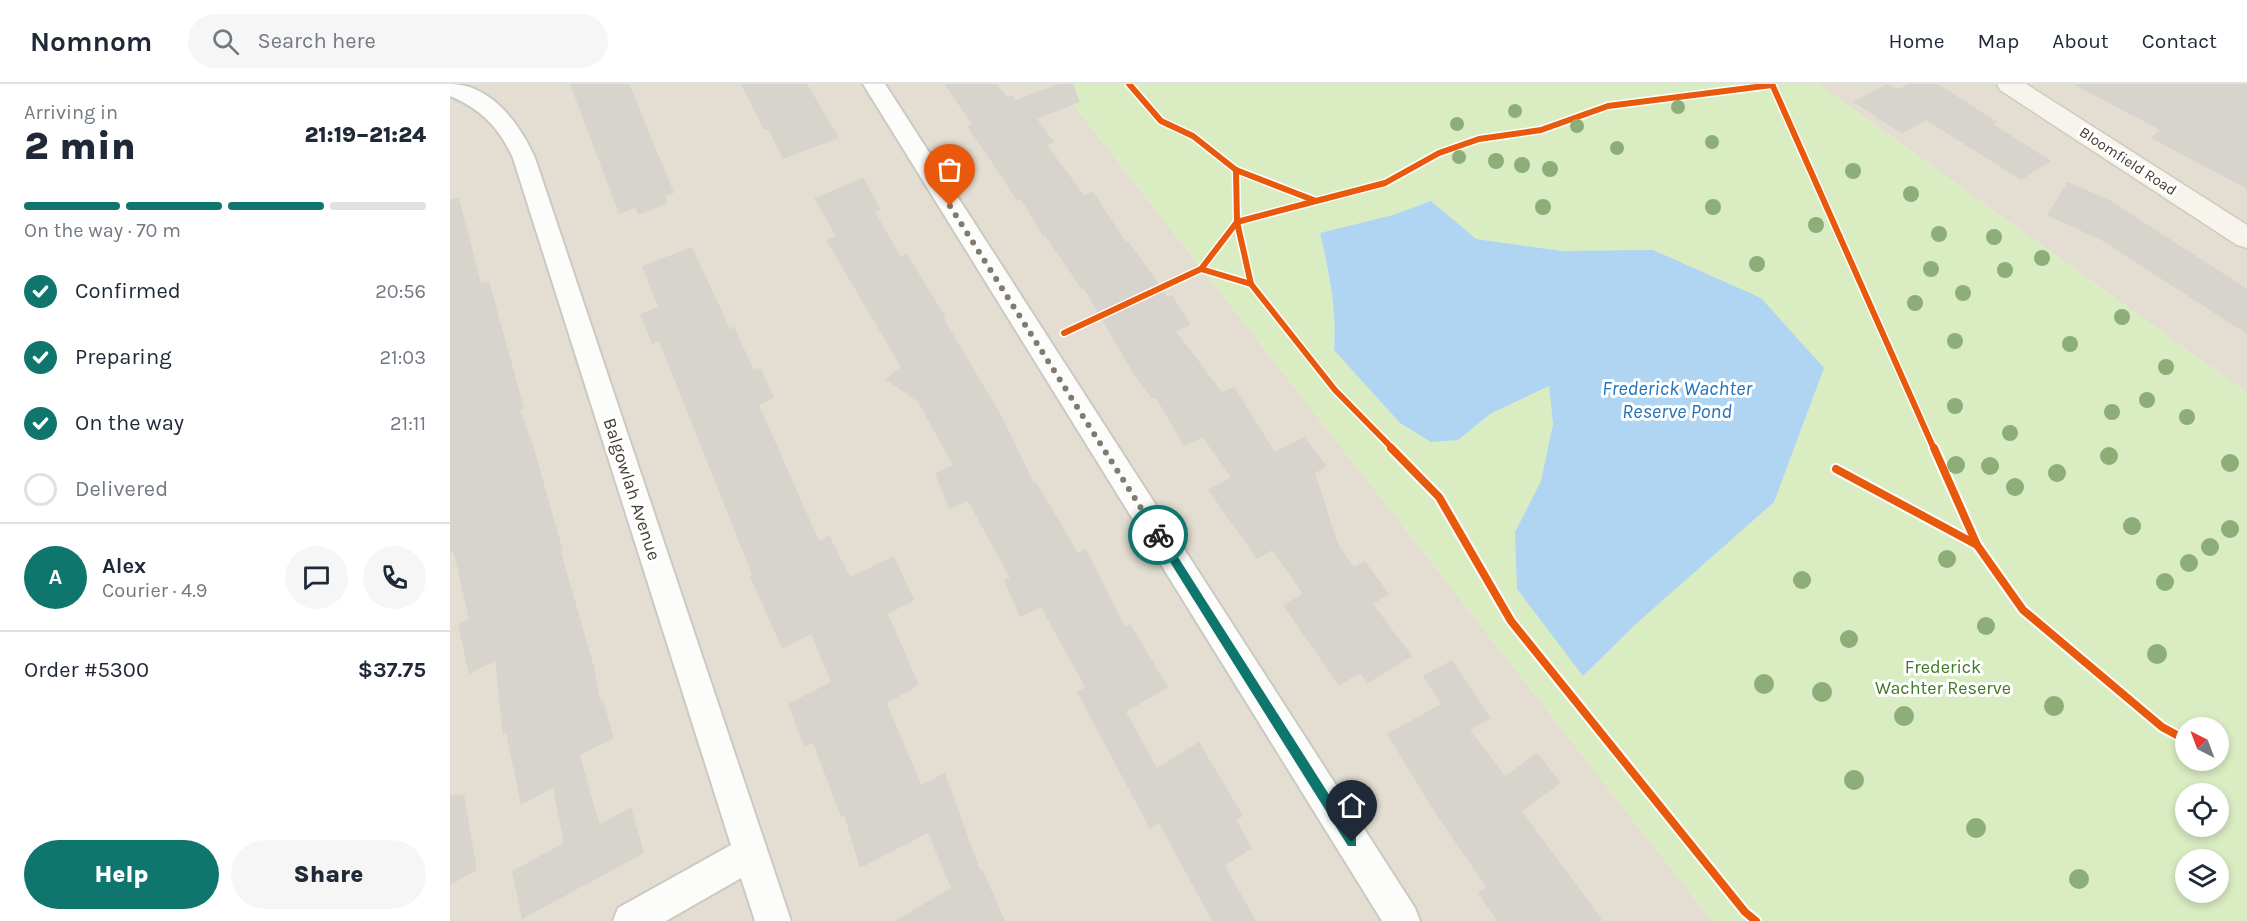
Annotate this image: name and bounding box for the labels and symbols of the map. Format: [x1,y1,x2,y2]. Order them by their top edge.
street label: Bloomfield Road [2076,123,2180,199]
pin [924,144,975,206]
water label: Frederick Wachter Reserve Pond [1602,377,1753,423]
street label: Balgowlah Avenue [599,415,665,563]
courier [1128,505,1188,565]
park label: Frederick Wachter Reserve [1875,656,2011,699]
north arrow [2175,717,2229,771]
pin [1326,780,1377,842]

